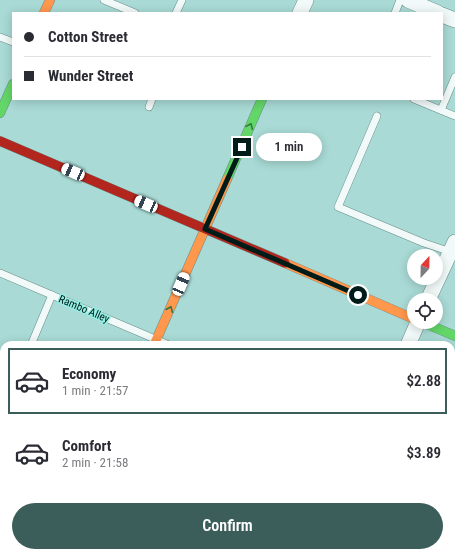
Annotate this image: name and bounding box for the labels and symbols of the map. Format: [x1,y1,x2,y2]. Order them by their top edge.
one-way arrow [246,123,254,130]
callout: 1 min [256,133,322,161]
route end [233,138,251,156]
car [60,162,86,182]
car [133,194,159,214]
north arrow [407,249,443,285]
car [171,271,191,297]
route start [349,286,367,304]
street label: Rambo Alley [57,292,112,326]
one-way arrow [165,306,173,314]

